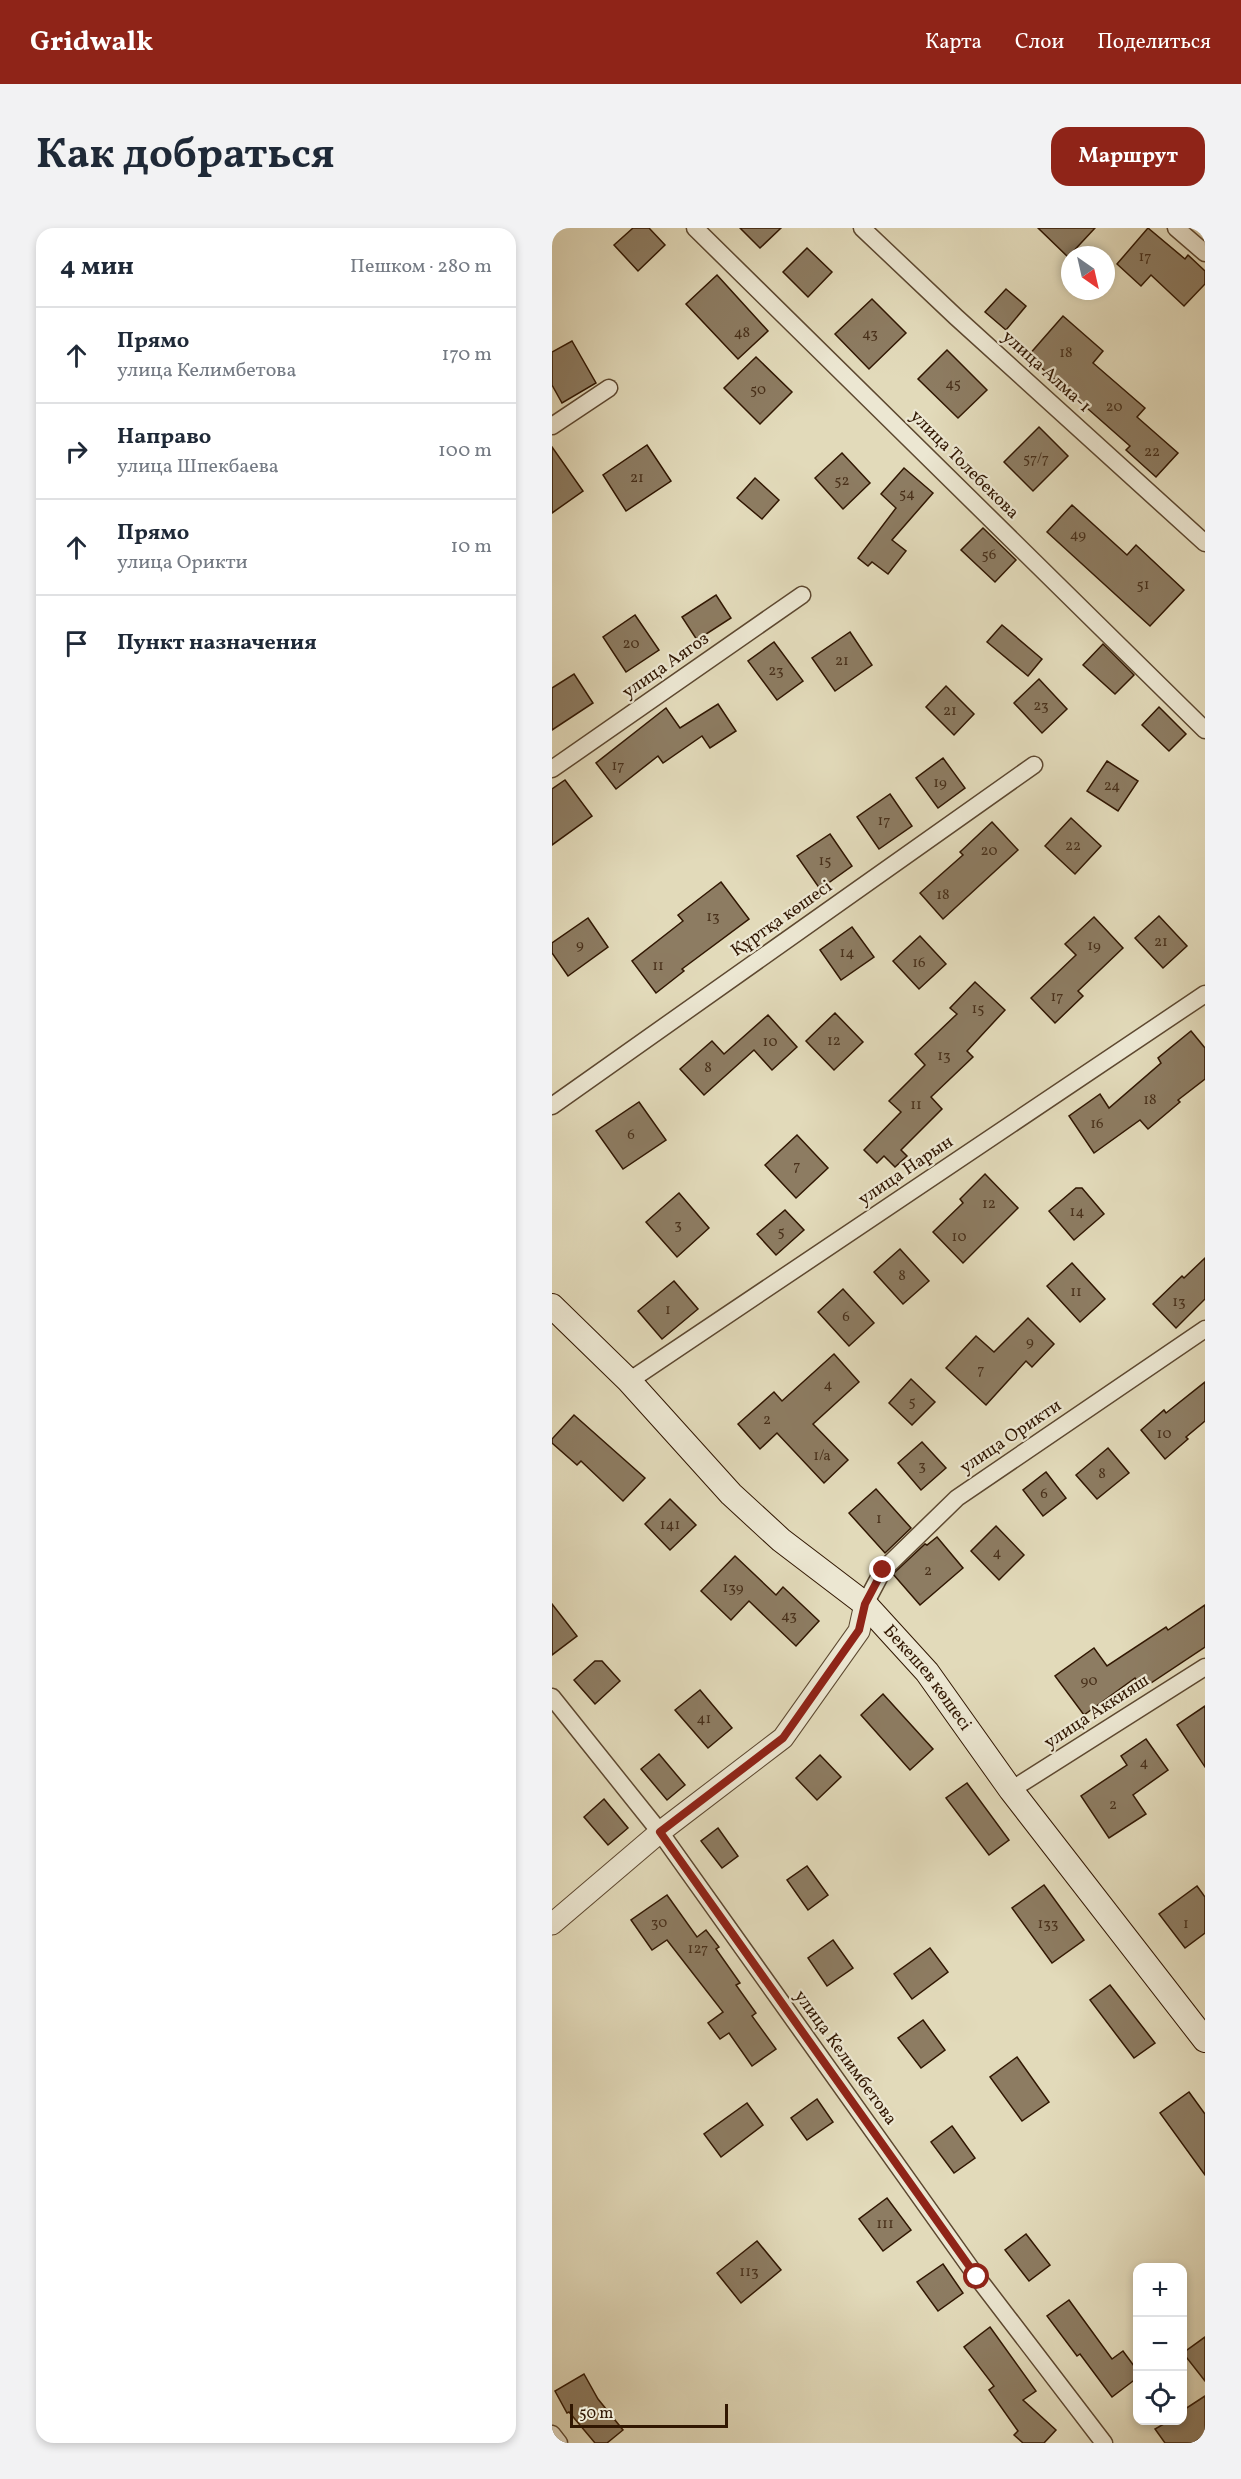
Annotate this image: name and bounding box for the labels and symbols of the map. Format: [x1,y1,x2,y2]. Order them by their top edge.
north arrow [1061,246,1115,300]
house number: 17 [1138,247,1152,268]
house number: 48 [734,323,750,344]
house number: 43 [862,324,878,345]
street label: улица Алма-1 [996,325,1096,419]
house number: 18 [1059,343,1073,364]
house number: 45 [945,374,961,395]
house number: 50 [750,380,766,401]
house number: 20 [1106,397,1122,418]
street label: улица Толебекова [904,405,1024,525]
house number: 22 [1144,442,1160,463]
house number: 57/7 [1023,449,1049,470]
house number: 21 [630,468,644,489]
house number: 52 [834,471,850,492]
house number: 54 [899,484,915,505]
house number: 49 [1070,525,1086,546]
house number: 56 [982,545,996,566]
house number: 51 [1136,575,1150,596]
street label: улица Аягоз [618,627,715,705]
house number: 20 [623,634,639,655]
house number: 21 [835,651,849,672]
house number: 23 [768,661,784,682]
house number: 23 [1033,696,1049,717]
house number: 21 [943,701,957,722]
house number: 17 [611,756,625,777]
house number: 19 [933,773,947,794]
house number: 24 [1104,776,1120,797]
house number: 17 [877,811,891,832]
house number: 22 [1065,836,1081,857]
house number: 20 [981,841,997,862]
house number: 15 [818,851,832,872]
street label: Құртқа көшесі [726,875,838,963]
house number: 18 [936,885,950,906]
house number: 13 [706,907,720,928]
house number: 21 [1154,932,1168,953]
house number: 9 [576,935,584,956]
house number: 19 [1087,936,1101,957]
house number: 14 [840,943,854,964]
house number: 16 [912,953,926,974]
house number: 11 [652,956,664,977]
house number: 17 [1050,987,1064,1008]
house number: 15 [971,999,985,1020]
house number: 12 [827,1031,841,1052]
house number: 10 [763,1032,777,1053]
house number: 13 [937,1046,951,1067]
house number: 8 [704,1058,712,1079]
house number: 18 [1143,1090,1157,1111]
house number: 11 [910,1095,922,1116]
house number: 16 [1090,1114,1104,1135]
house number: 6 [627,1125,635,1146]
street label: улица Нарын [854,1130,958,1212]
house number: 7 [793,1156,801,1177]
house number: 12 [982,1194,996,1215]
house number: 14 [1070,1202,1084,1223]
house number: 3 [674,1215,682,1236]
house number: 5 [777,1222,785,1243]
house number: 10 [952,1227,966,1248]
house number: 8 [898,1266,906,1287]
house number: 11 [1070,1282,1082,1303]
house number: 13 [1172,1292,1186,1313]
house number: 1 [665,1300,671,1321]
house number: 6 [842,1307,850,1328]
house number: 9 [1026,1332,1034,1353]
house number: 7 [977,1360,985,1381]
house number: 4 [824,1375,833,1396]
house number: 5 [908,1392,916,1413]
street label: улица Орикти [955,1394,1067,1480]
house number: 2 [763,1410,771,1431]
house number: 10 [1157,1424,1171,1445]
house number: 1/а [813,1446,831,1467]
house number: 3 [918,1456,926,1477]
house number: 8 [1098,1464,1106,1485]
house number: 6 [1040,1484,1048,1505]
house number: 1 [876,1509,882,1530]
house number: 141 [660,1515,680,1536]
house number: 4 [993,1543,1002,1564]
route end [869,1556,895,1582]
house number: 2 [924,1561,932,1582]
house number: 139 [722,1578,744,1599]
house number: 43 [781,1606,797,1627]
street label: Бекешев көшесі [877,1619,978,1736]
street label: улица Аккияш [1040,1669,1155,1755]
house number: 90 [1080,1671,1098,1692]
house number: 41 [697,1709,711,1730]
house number: 4 [1140,1753,1149,1774]
house number: 2 [1109,1795,1117,1816]
house number: 30 [651,1913,667,1934]
house number: 133 [1037,1914,1059,1935]
house number: 1 [1183,1914,1189,1935]
house number: 127 [688,1939,708,1960]
street label: улица Келимбетова [787,1985,903,2131]
house number: 111 [876,2214,894,2235]
house number: 113 [739,2262,759,2283]
route start [963,2263,989,2289]
scale bar [570,2401,728,2428]

